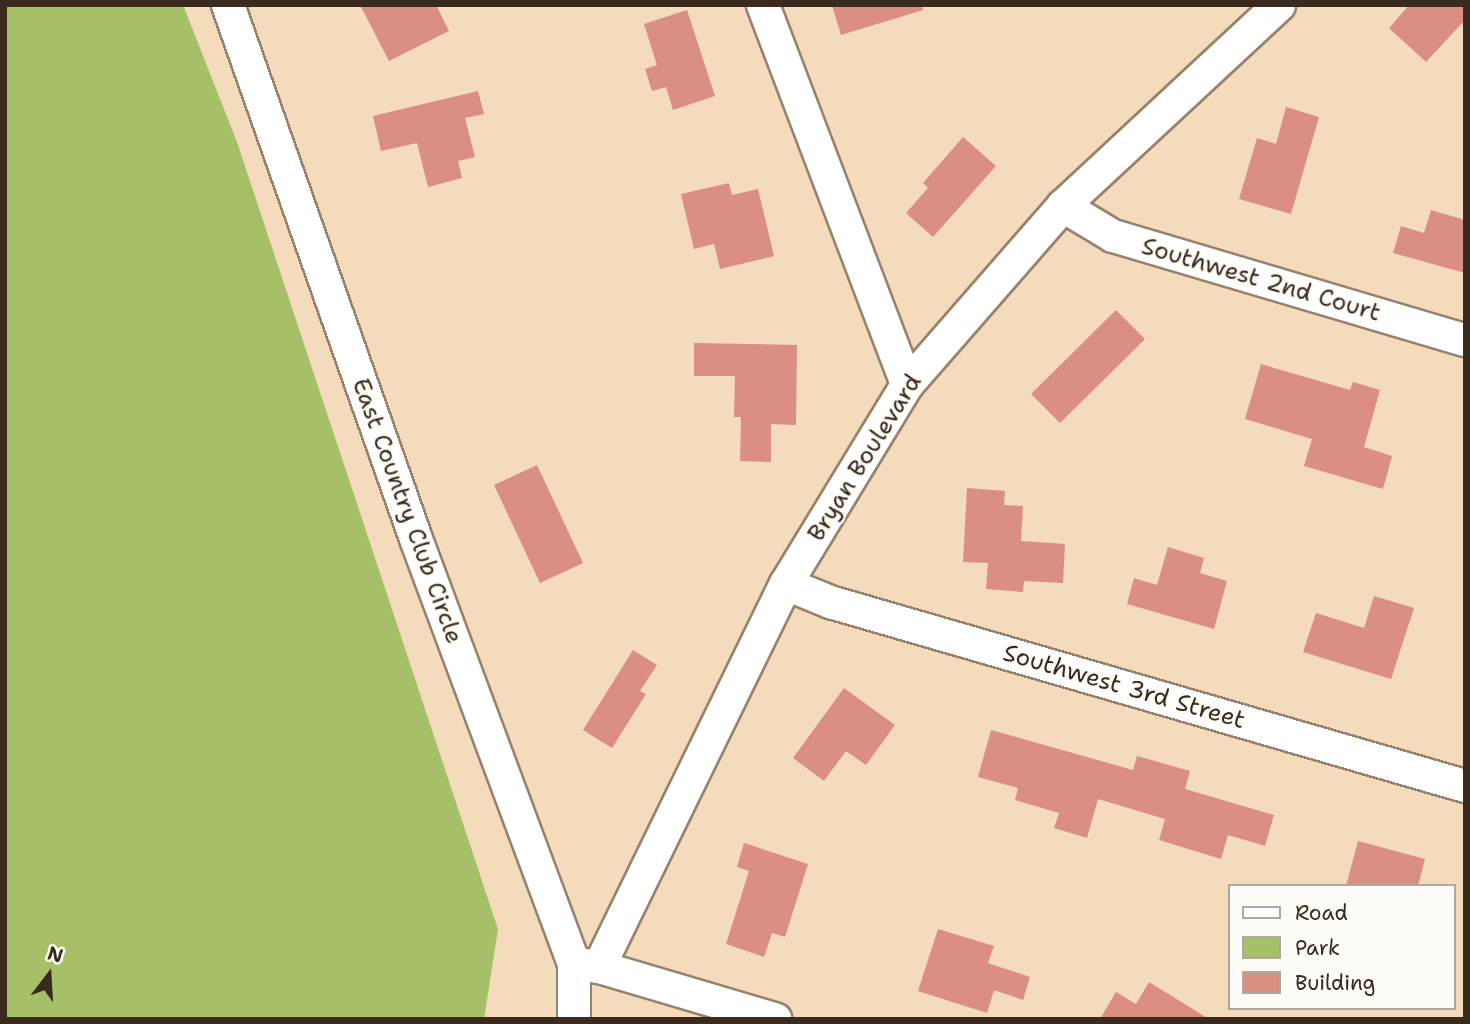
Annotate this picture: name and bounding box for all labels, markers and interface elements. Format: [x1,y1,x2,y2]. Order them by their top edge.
street label: Southwest 2nd Court [1138,232,1384,328]
street label: Bryan Boulevard [802,369,928,547]
street label: East Country Club Circle [346,375,468,647]
street label: Southwest 3rd Street [1000,639,1248,735]
legend [1228,884,1456,1010]
text: Road [1295,899,1348,927]
text: Park [1295,934,1340,962]
north arrow [14,940,84,1010]
text: N [44,940,66,969]
text: Building [1295,969,1375,997]

